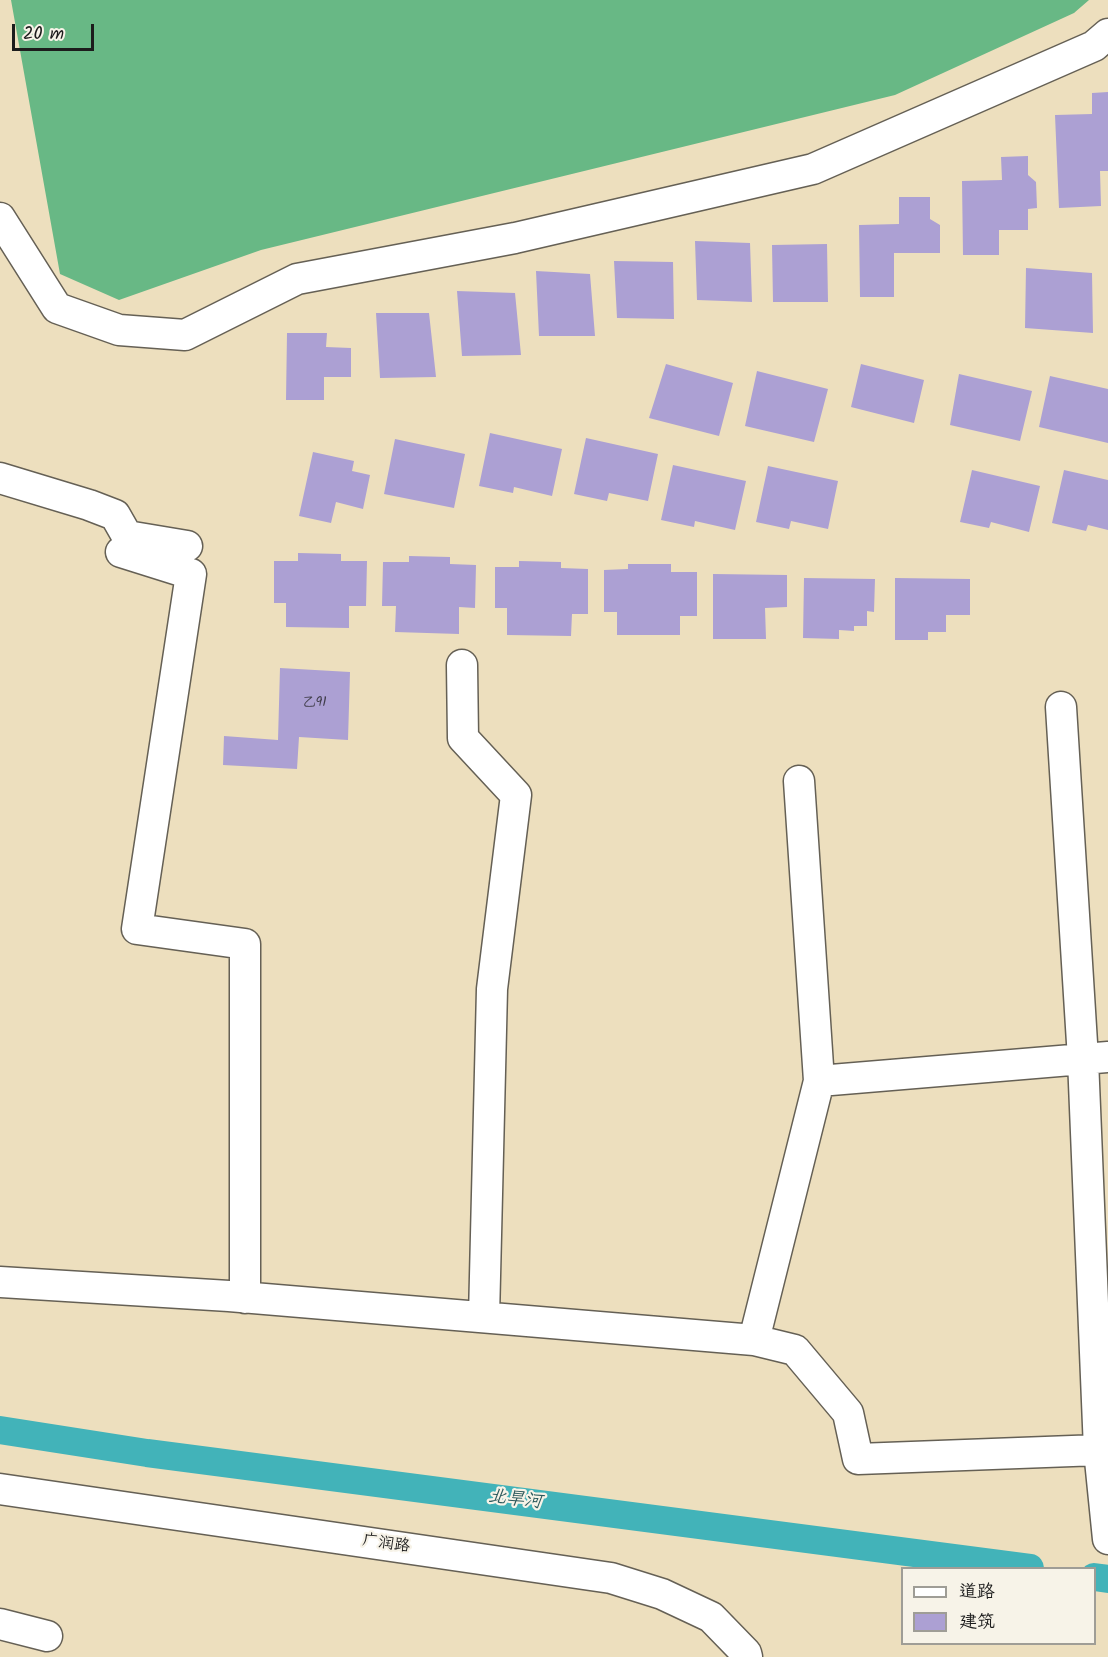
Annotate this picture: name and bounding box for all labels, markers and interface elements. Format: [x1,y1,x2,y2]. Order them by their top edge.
scale bar [15,12,98,50]
text: 20 m [23,20,64,49]
house number: 乙91 [301,696,327,712]
water label: 北旱河 [487,1487,543,1515]
street label: 广润路 [361,1532,411,1558]
legend [901,1567,1096,1645]
text: 道路 [959,1578,995,1607]
text: 建筑 [959,1608,995,1637]

